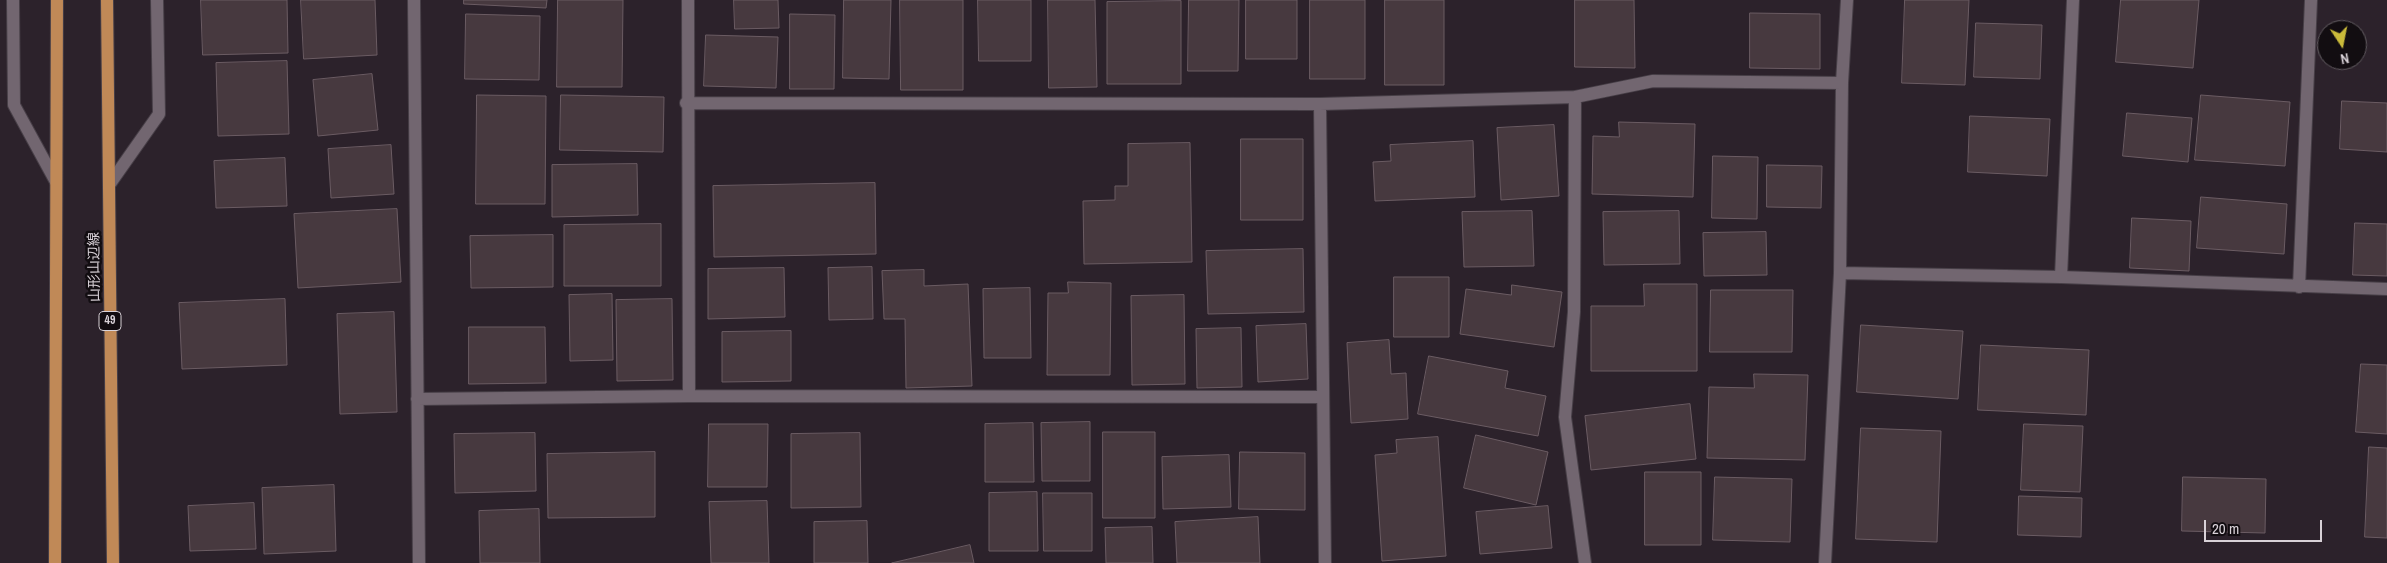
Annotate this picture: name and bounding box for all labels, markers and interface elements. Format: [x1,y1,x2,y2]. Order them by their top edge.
north arrow [2317,20,2367,70]
text: N [2339,49,2350,68]
street label: 山形山辺線 [86,232,104,302]
road number: 49 [99,312,121,331]
scale bar [2207,510,2324,542]
text: 20 m [2212,518,2239,539]

